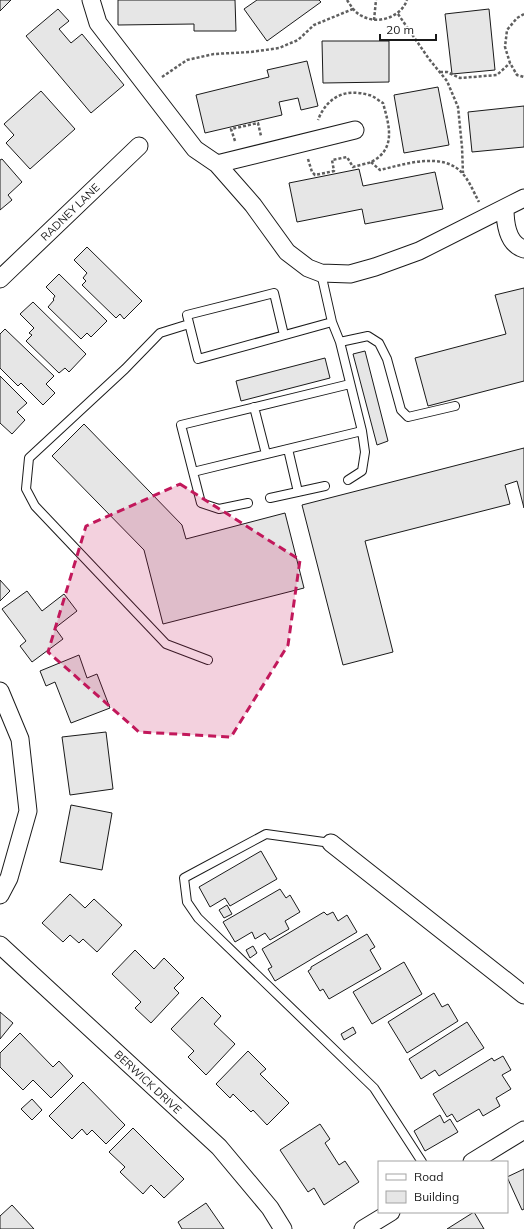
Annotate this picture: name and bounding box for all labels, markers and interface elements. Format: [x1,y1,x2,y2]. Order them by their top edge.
scale bar [380,16,436,42]
text: 20 m [386,22,414,37]
street label: RADNEY LANE [38,180,102,244]
street label: BERWICK DRIVE [112,1047,184,1117]
legend [378,1161,508,1213]
text: Road [414,1169,443,1184]
text: Building [414,1189,459,1204]

